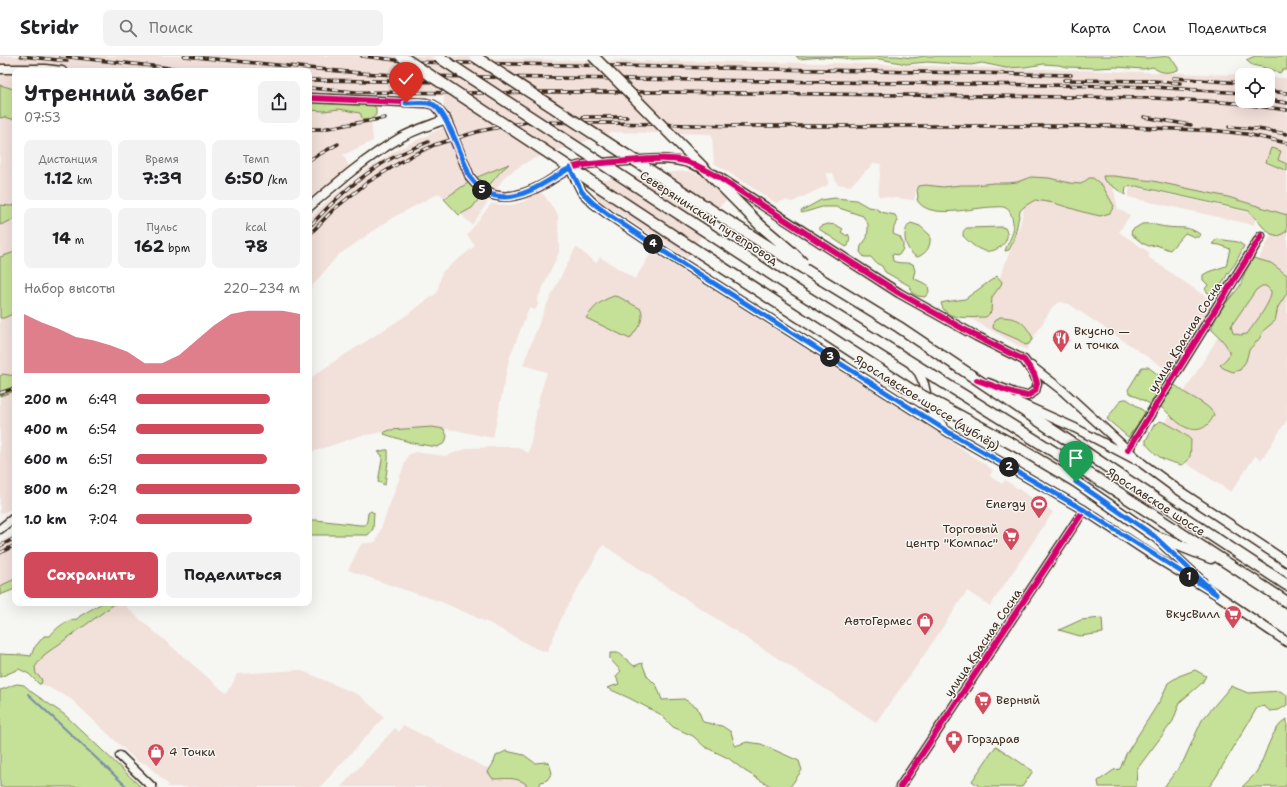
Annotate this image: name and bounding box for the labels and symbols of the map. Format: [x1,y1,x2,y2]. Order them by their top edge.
pin [389,62,423,103]
street label: Северянинский путепровод [637,167,782,269]
pin: 5 [472,180,492,200]
pin: 4 [643,234,663,254]
street label: улица Красная Сосна [1144,278,1226,395]
place label: Вкусно — и точка [1074,323,1130,353]
restaurant icon: Вкусно — и точка [1051,328,1071,353]
pin: 3 [820,347,840,367]
street label: Ярославское шоссе (дублёр) [851,352,1003,454]
pin [1059,441,1093,482]
pin: 2 [999,457,1019,477]
street label: Ярославское шоссе [1104,464,1208,540]
sports icon: Energy [1029,494,1049,519]
place label: Energy [986,496,1026,512]
place label: Торговый центр "Компас" [906,521,998,551]
supermarket icon: Торговый центр "Компас" [1001,526,1021,551]
pin: 1 [1179,567,1199,587]
street label: улица Красная Сосна [941,585,1026,700]
supermarket icon: ВкусВилл [1223,604,1243,629]
place label: ВкусВилл [1166,606,1220,622]
shop icon: АвтоГермес [915,611,935,636]
place label: АвтоГермес [844,613,912,629]
supermarket icon: Верный [973,690,993,715]
place label: Верный [996,692,1040,708]
pharmacy icon: Горздрав [944,729,964,754]
place label: Горздрав [967,731,1020,747]
shop icon: 4 Точки [146,742,166,767]
place label: 4 Точки [169,744,215,760]

